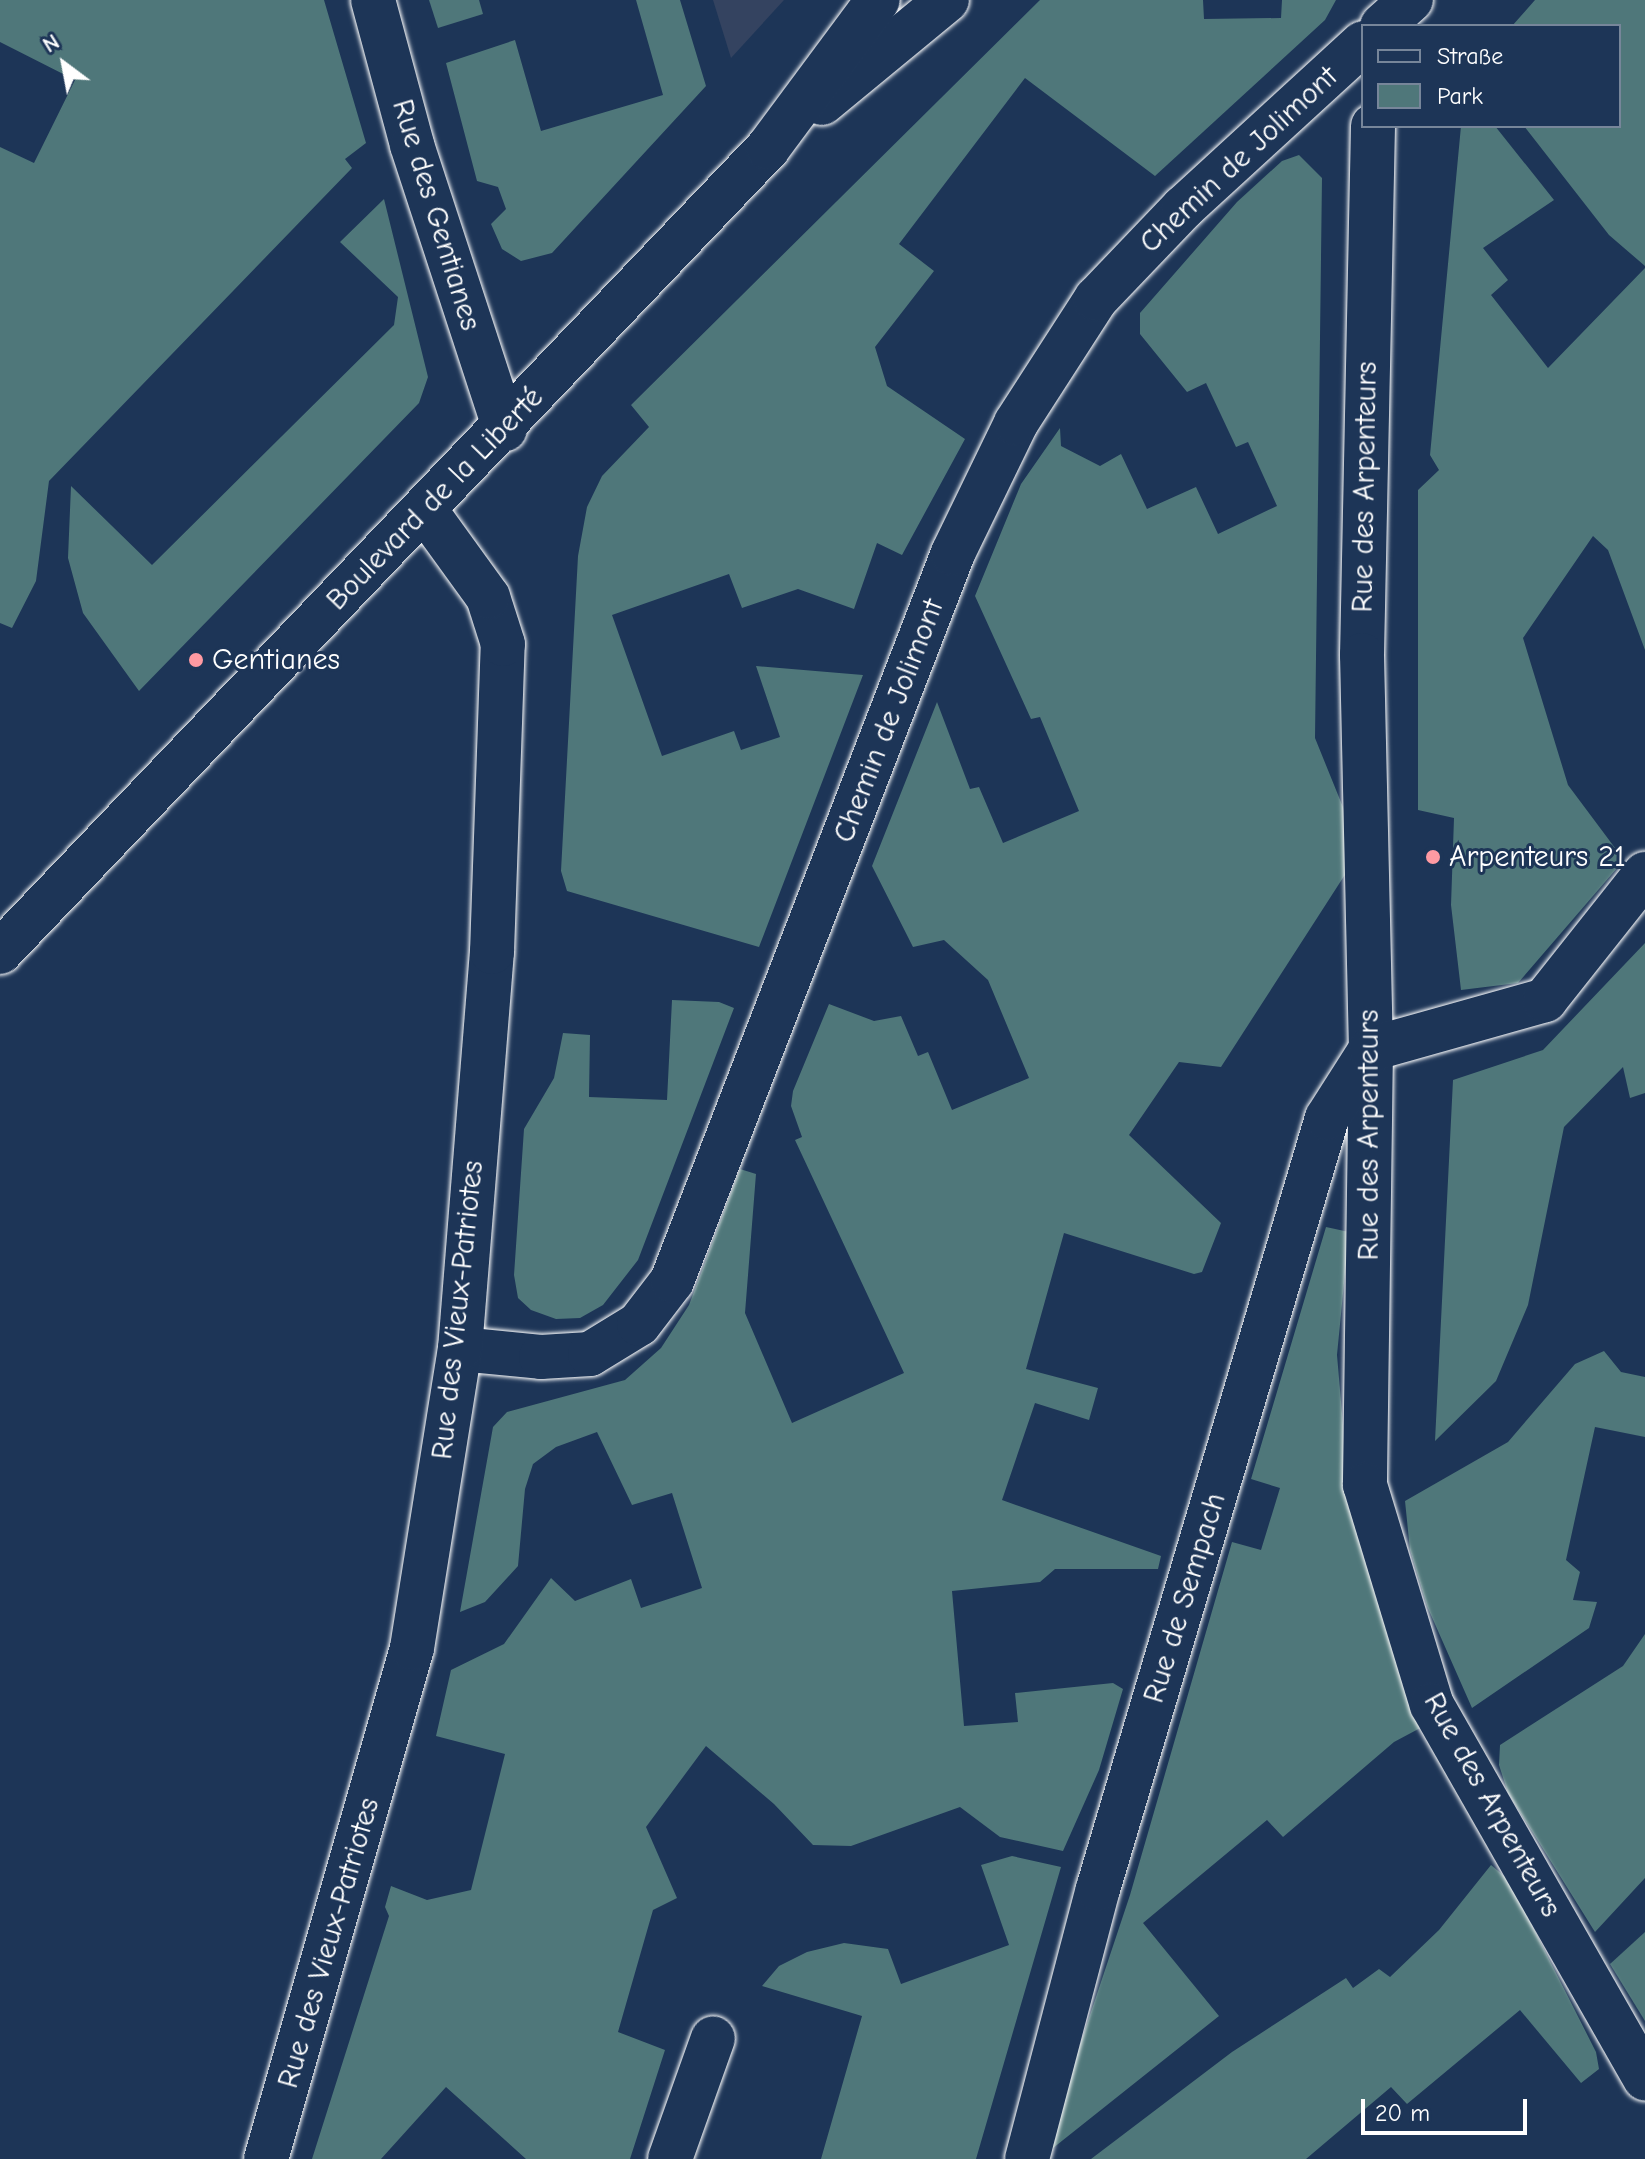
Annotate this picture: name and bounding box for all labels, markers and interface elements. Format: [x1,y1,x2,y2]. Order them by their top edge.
north arrow [24,24,104,104]
legend [1361,24,1621,128]
text: N [38,29,64,58]
text: Straße [1437,42,1503,70]
street label: Chemin de Jolimont [1133,59,1345,261]
text: Park [1437,82,1483,110]
street label: Rue des Gentianes [384,95,488,335]
street label: Rue des Arpenteurs [1345,361,1385,613]
street label: Boulevard de la Liberté [319,380,551,618]
street label: Chemin de Jolimont [826,594,952,848]
place label: Gentianes [212,642,340,678]
marker: Gentianes [187,651,205,669]
place label: Arpenteurs 21 [1449,839,1626,875]
marker: Arpenteurs 21 [1424,848,1442,866]
street label: Rue des Arpenteurs [1351,1009,1387,1261]
street label: Rue des Vieux-Patriotes [424,1159,492,1461]
street label: Rue de Sempach [1136,1489,1234,1707]
street label: Rue des Arpenteurs [1415,1686,1569,1924]
street label: Rue des Vieux-Patriotes [270,1794,388,2092]
scale bar [1365,2083,1531,2133]
text: 20 m [1375,2099,1430,2127]

